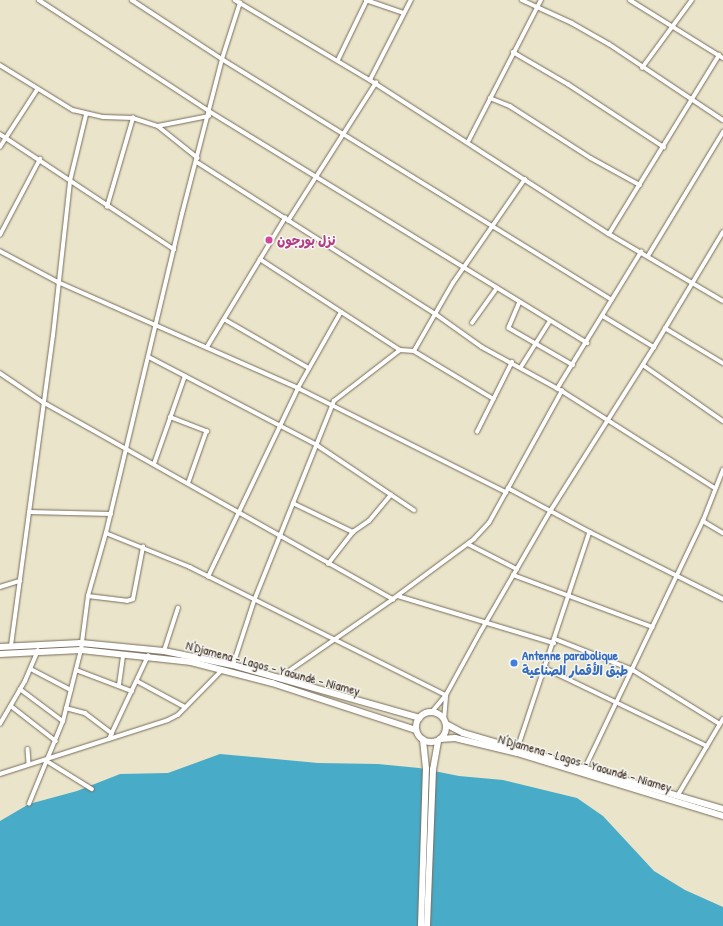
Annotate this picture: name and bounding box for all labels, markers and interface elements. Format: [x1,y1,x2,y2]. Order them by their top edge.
place label: نزل بورجون [277,232,335,248]
marker: نزل بورجون [264,235,274,245]
street label: N'Djamena - Lagos - Yaoundé - Niamey [184,637,362,699]
place label: Antenne parabolique طبق الأقمار الصناعية [522,648,628,679]
marker: Antenne parabolique طبق الأقمار الصناعية [509,658,519,668]
street label: N'Djamena - Lagos - Yaoundé - Niamey [496,731,674,795]

